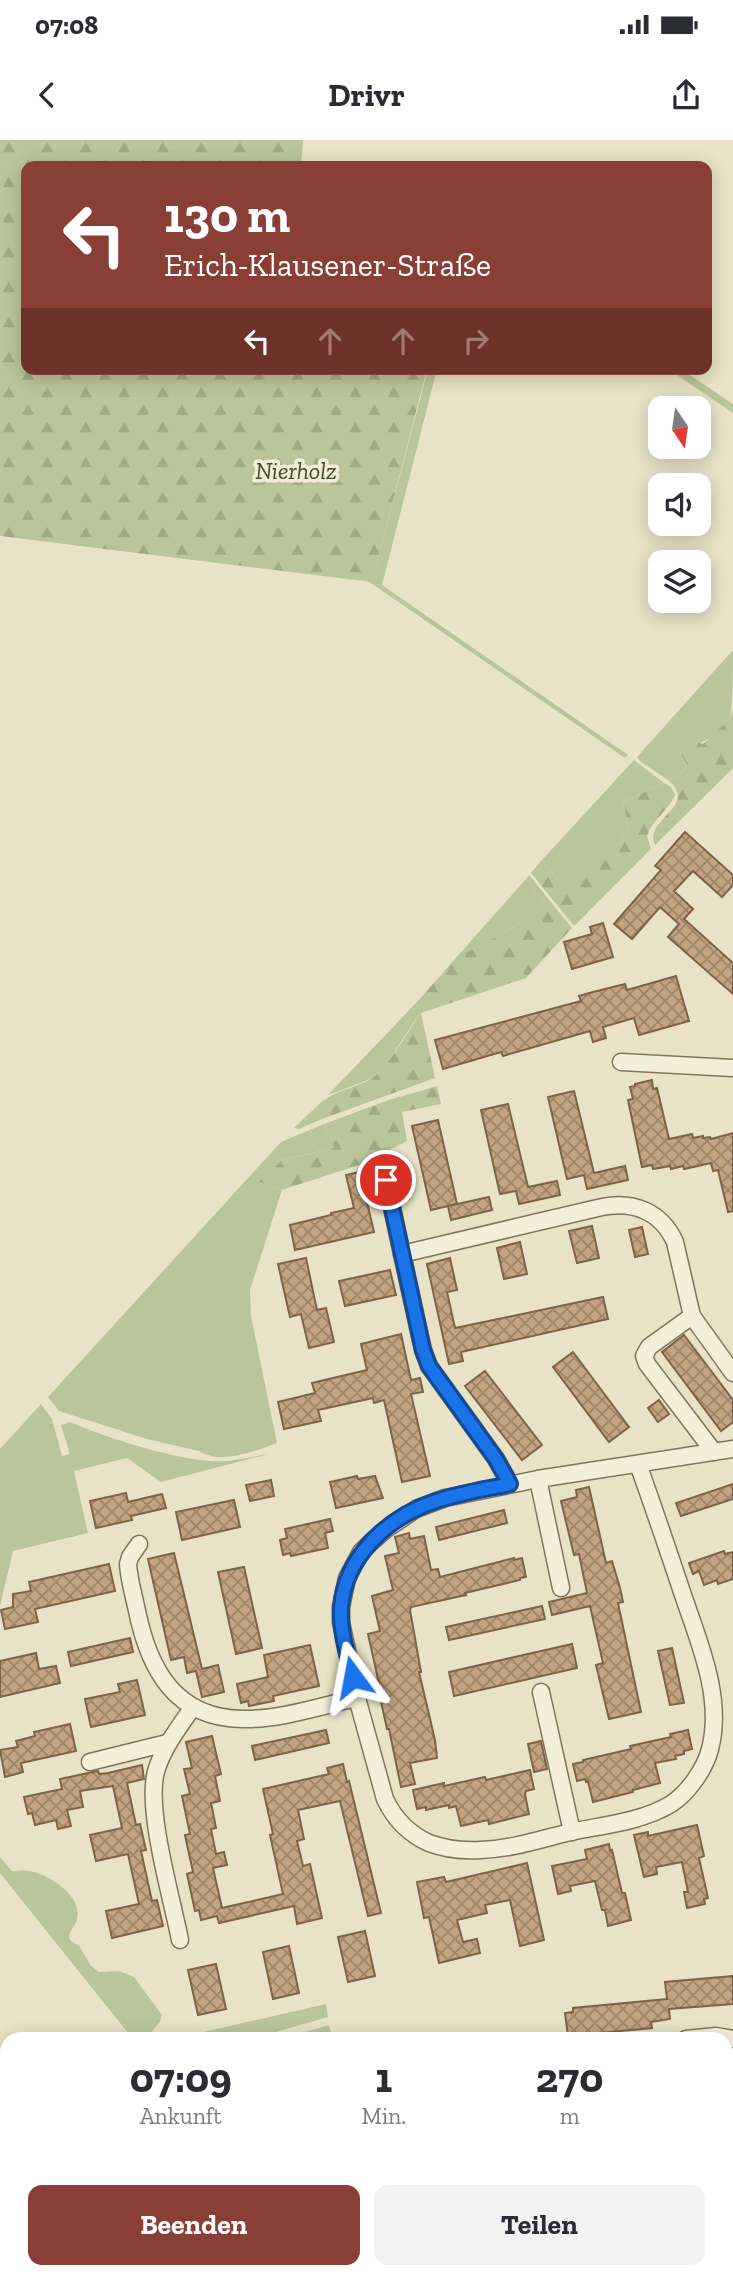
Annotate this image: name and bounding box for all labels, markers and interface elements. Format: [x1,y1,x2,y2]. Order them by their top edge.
text: 07:08 [35,9,98,41]
icon: back [28,76,66,114]
text: Drivr [328,76,405,114]
icon: share [667,76,705,114]
text: 130 m [164,186,290,245]
icon: left [49,189,140,280]
text: Erich-Klausener-Straße [164,246,491,284]
icon: left [238,322,276,360]
icon: ahead [311,322,349,360]
icon: ahead [384,322,422,360]
icon: right [457,322,495,360]
north arrow [648,396,710,458]
map controls [648,396,711,613]
park label: Nierholz [255,456,337,485]
button: sound [648,473,711,536]
button: layers [648,550,711,613]
pin [356,1150,416,1210]
icon: arrive [367,1161,405,1199]
position arrow [316,1640,390,1714]
text: 07:09 [130,2052,232,2103]
text: 1 [375,2052,392,2103]
text: 270 [536,2052,603,2103]
text: Ankunft [140,2102,222,2130]
text: Min. [361,2102,406,2130]
text: m [560,2102,580,2130]
button: Beenden [28,2185,360,2265]
button: Teilen [374,2185,705,2265]

